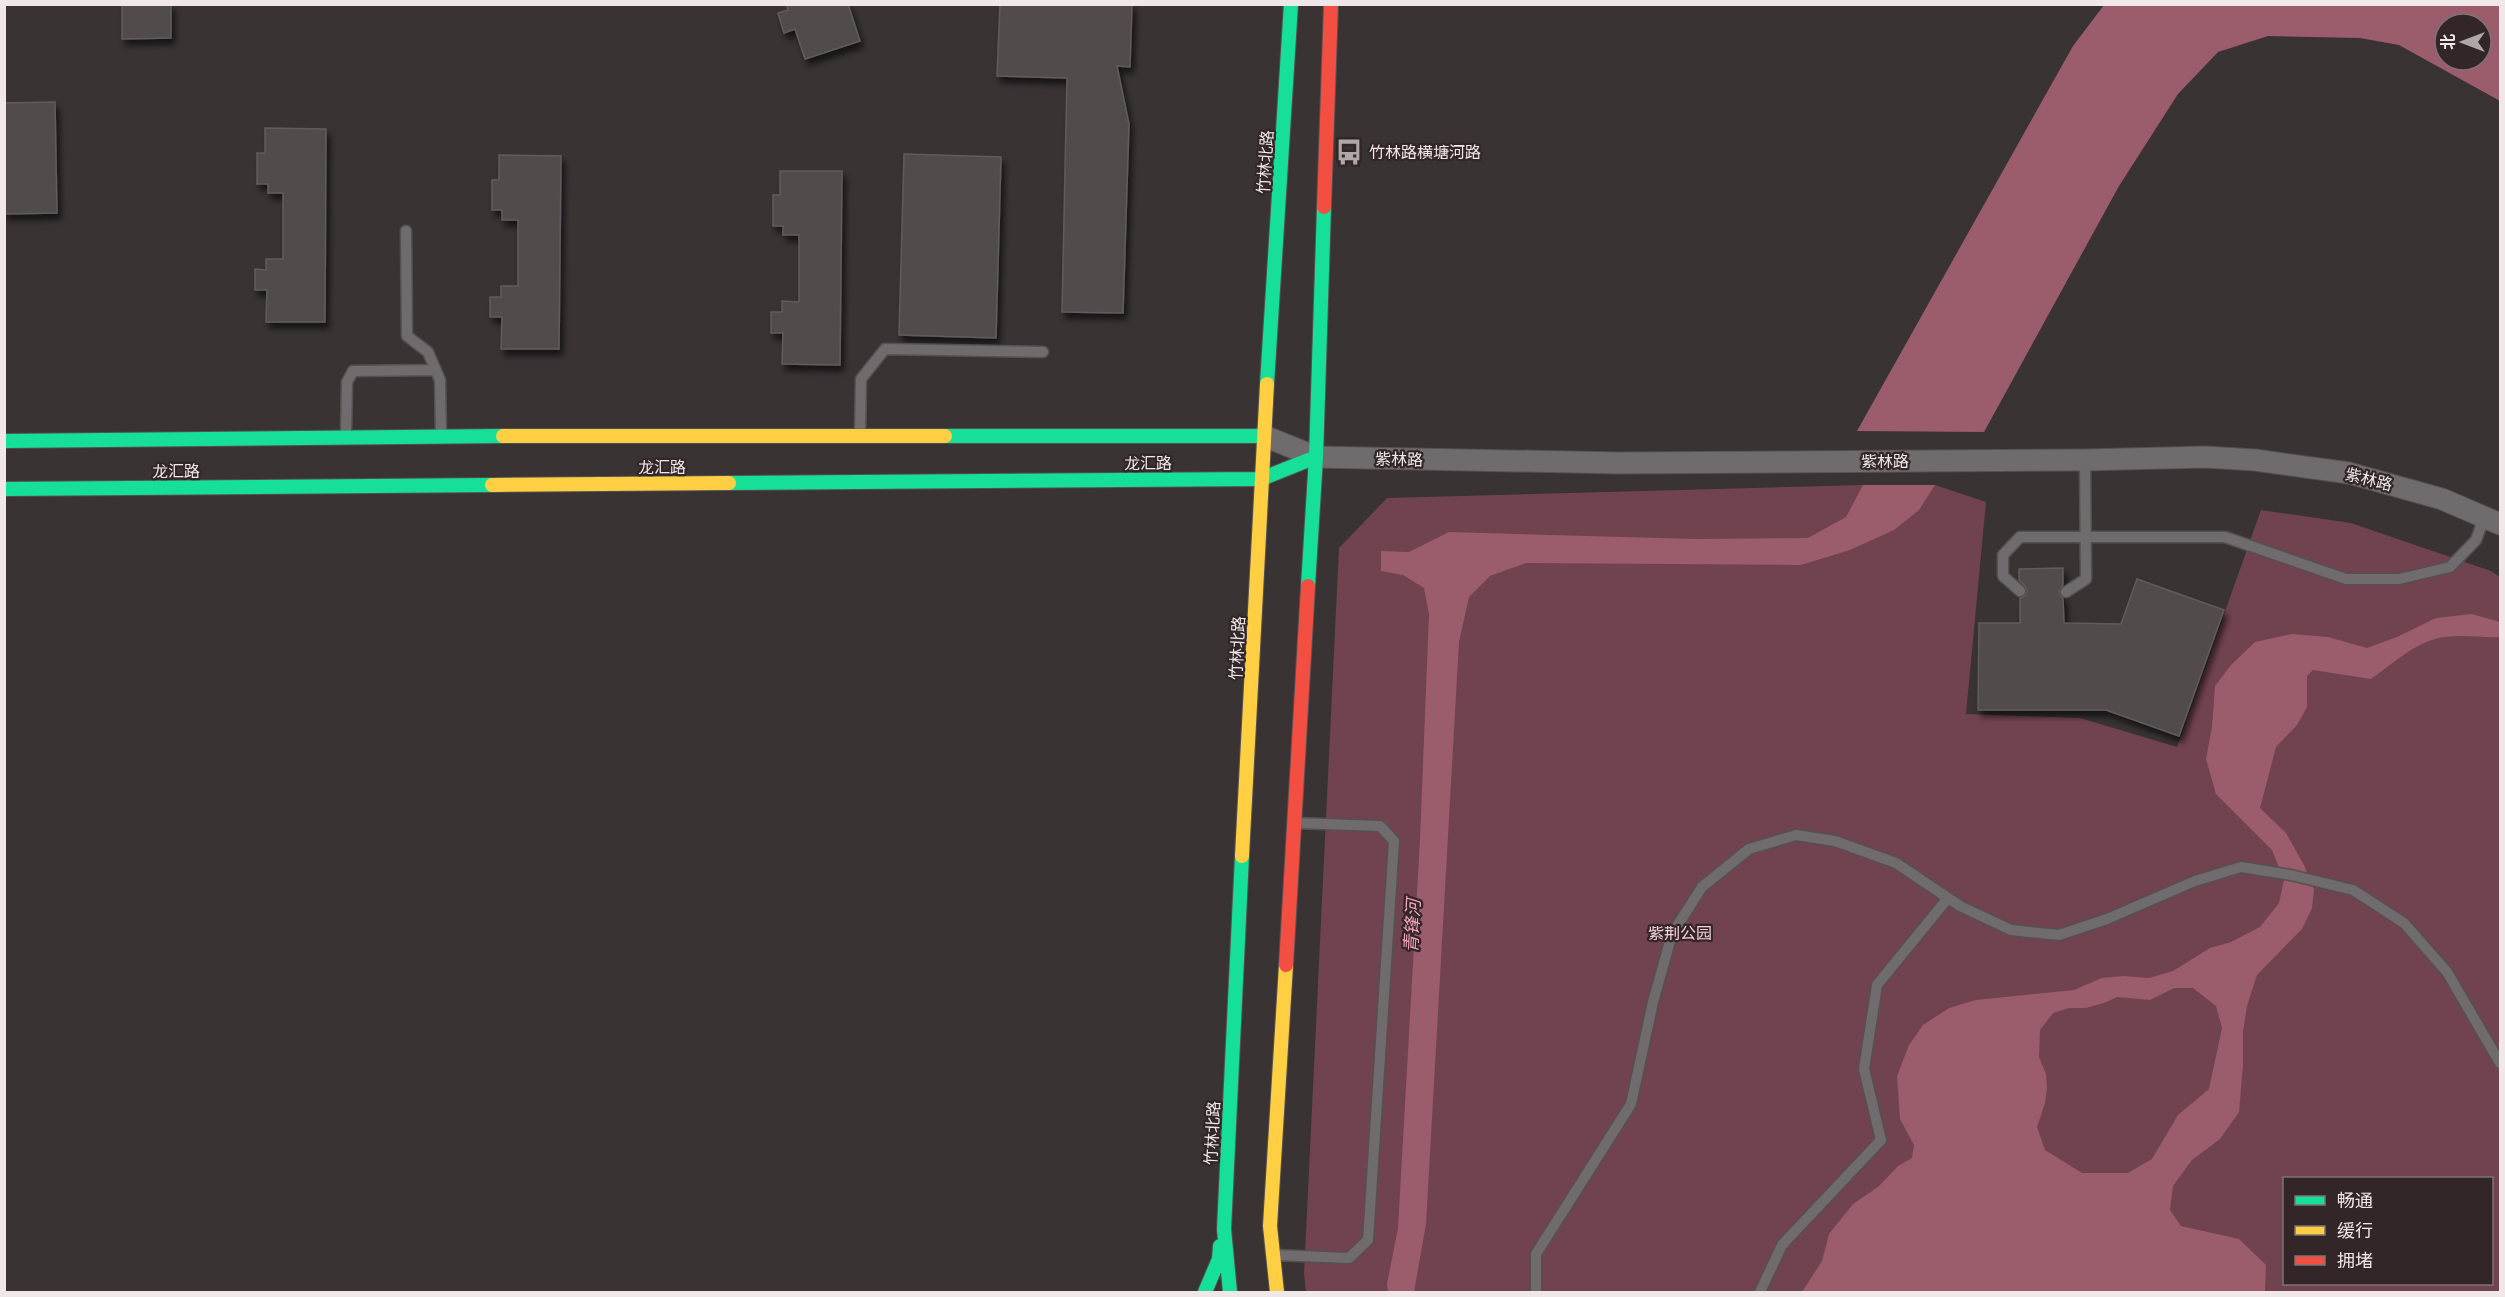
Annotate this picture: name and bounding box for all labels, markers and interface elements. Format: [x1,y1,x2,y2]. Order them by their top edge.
north arrow [2433,12,2493,72]
text: 北 [2438,34,2458,50]
street label: 竹林北路 [1253,129,1277,195]
bus stop icon: 竹林路横塘河路 [1334,137,1364,167]
place label: 竹林路横塘河路 [1369,142,1481,162]
street label: 紫林路 [1375,449,1423,469]
street label: 紫林路 [1861,451,1909,471]
street label: 龙汇路 [1124,453,1172,473]
street label: 龙汇路 [638,457,686,477]
street label: 龙汇路 [152,461,200,481]
street label: 紫林路 [2343,463,2395,495]
street label: 竹林北路 [1225,616,1249,680]
water label: 青锋河 [1399,895,1425,954]
park label: 紫荆公园 [1648,923,1712,943]
street label: 竹林北路 [1200,1101,1224,1165]
legend [2283,1177,2493,1285]
text: 畅通 [2337,1189,2373,1212]
text: 缓行 [2337,1219,2373,1242]
text: 拥堵 [2337,1249,2373,1272]

